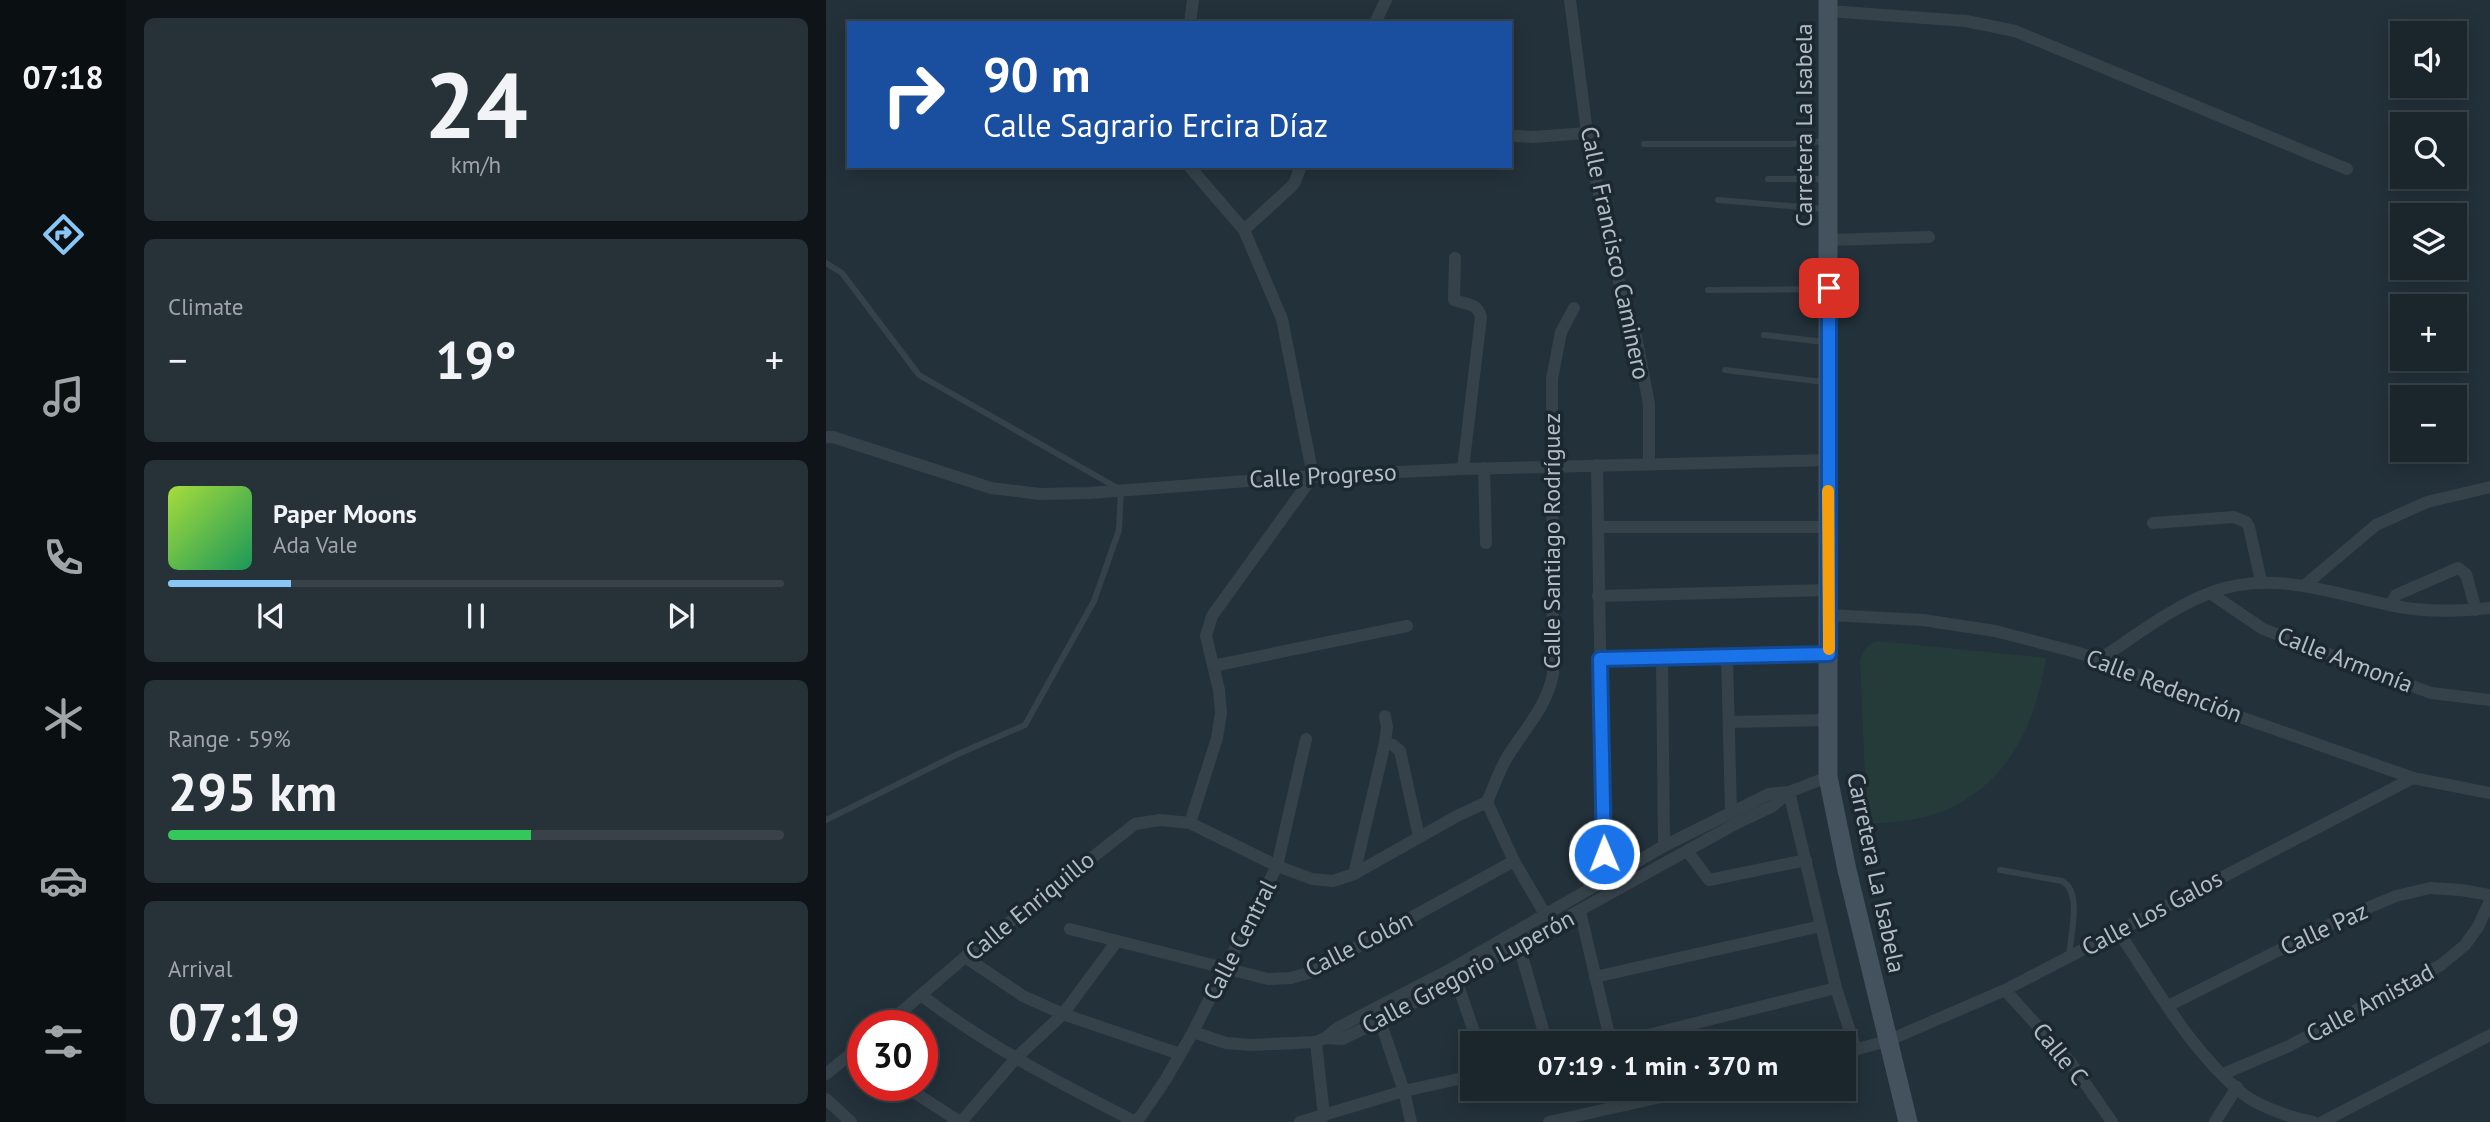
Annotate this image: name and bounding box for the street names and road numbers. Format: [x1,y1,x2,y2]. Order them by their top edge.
street label: Carretera La Isabela [1788,23,1819,227]
street label: Calle Francisco Caminero [1574,124,1657,382]
street label: Calle Santiago Rodríguez [1536,413,1567,669]
street label: Calle Progreso [1248,456,1397,495]
street label: Calle Armonía [2273,619,2418,700]
street label: Calle Redención [2082,642,2247,730]
street label: Carretera La Isabela [1840,770,1913,976]
street label: Calle Enriquillo [959,844,1101,967]
street label: Calle Los Galos [2076,863,2227,963]
street label: Calle Central [1196,874,1283,1005]
street label: Calle Paz [2275,895,2372,962]
street label: Calle Gregorio Luperón [1356,902,1579,1041]
street label: Calle Colón [1300,903,1418,984]
street label: Calle Amistad [2301,956,2439,1049]
street label: Calle C [2026,1016,2095,1091]

